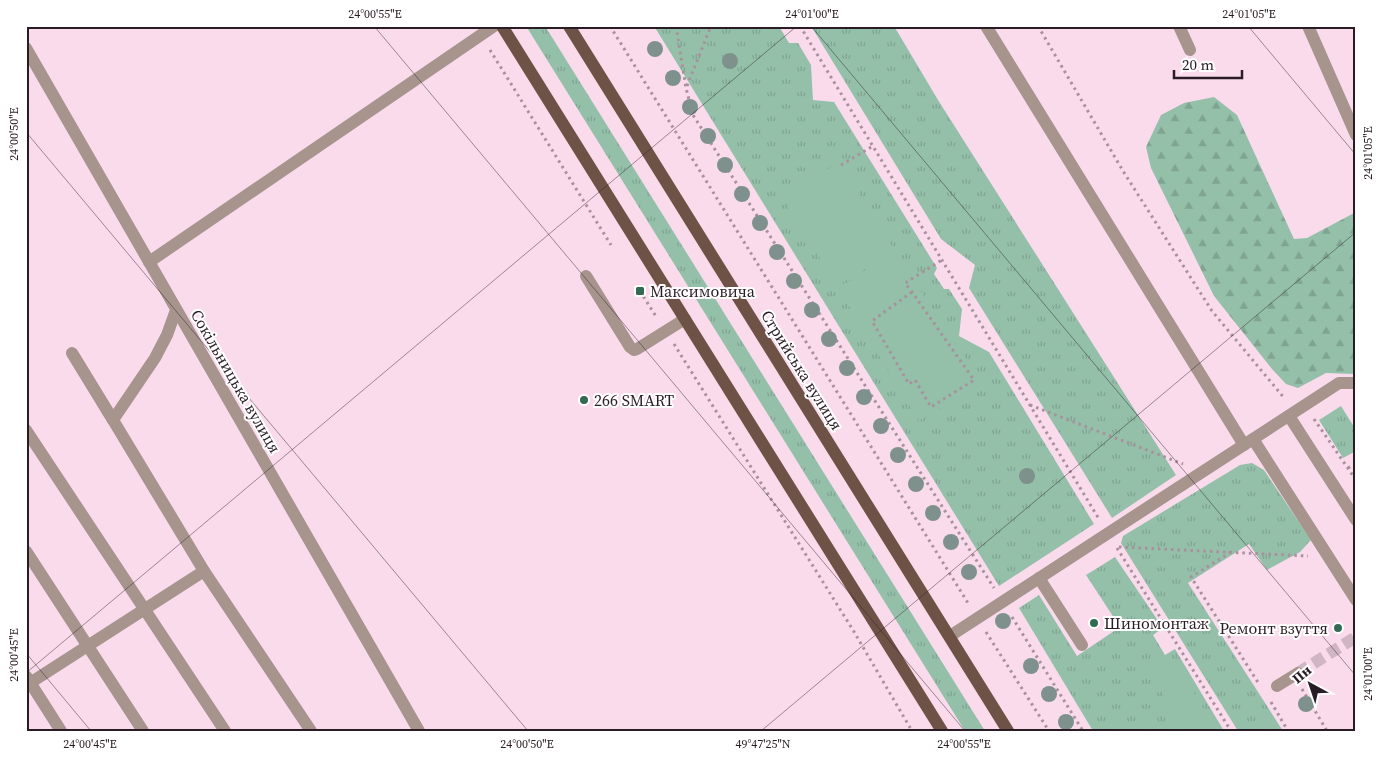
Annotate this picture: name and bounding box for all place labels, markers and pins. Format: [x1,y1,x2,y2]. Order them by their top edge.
place label: Максимовича [650,280,756,302]
marker: Максимовича [634,285,646,297]
place label: 266 SMART [594,389,675,411]
marker: 266 SMART [578,394,590,406]
place label: Шиномонтаж [1104,612,1209,634]
marker: Шиномонтаж [1088,617,1100,629]
place label: Ремонт взуття [1220,617,1328,639]
marker: Ремонт взуття [1332,622,1344,634]

